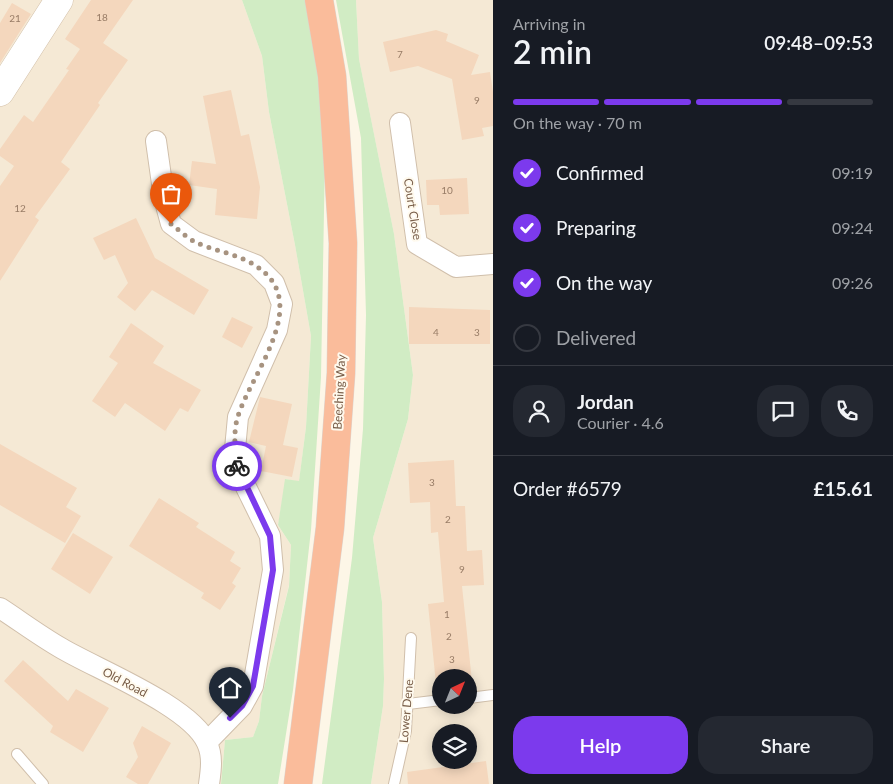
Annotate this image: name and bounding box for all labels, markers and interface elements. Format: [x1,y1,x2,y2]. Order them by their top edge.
house number: 18 [96,11,108,23]
house number: 21 [9,12,21,24]
text: Arriving in [513,14,586,33]
text: 09:48–09:53 [764,31,873,54]
text: 2 min [513,32,592,71]
house number: 7 [397,48,403,60]
house number: 9 [474,94,480,106]
text: On the way · 70 m [513,113,642,132]
icon: check [513,159,541,187]
text: Confirmed [556,161,644,184]
text: 09:19 [832,163,873,182]
pin [150,173,192,224]
street label: Court Close [401,177,425,241]
icon: bag [157,180,185,208]
house number: 10 [441,184,453,196]
house number: 12 [14,202,26,214]
icon: check [513,214,541,242]
text: Preparing [556,216,636,239]
text: 09:24 [832,218,873,237]
icon: check [513,269,541,297]
text: On the way [556,271,652,294]
text: 09:26 [832,273,873,292]
house number: 4 [433,326,439,338]
house number: 3 [474,326,480,338]
text: Delivered [556,326,636,349]
street label: Beeching Way [330,353,349,430]
button: person [513,385,565,437]
button: chat [757,385,809,437]
button: phone [821,385,873,437]
text: Jordan [577,390,634,413]
text: Courier · 4.6 [577,413,664,432]
courier [212,441,262,491]
icon: bike [223,452,251,480]
house number: 3 [429,476,435,488]
text: Order #6579 [513,477,622,500]
text: £15.61 [813,477,873,500]
house number: 2 [445,513,451,525]
house number: 9 [459,563,465,575]
house number: 1 [444,608,450,620]
house number: 2 [446,630,452,642]
house number: 3 [449,653,455,665]
street label: Old Road [100,664,150,700]
pin [209,667,251,718]
north arrow [432,669,478,714]
map controls [432,669,477,769]
icon: home [216,674,244,702]
street label: Lower Dene [396,679,416,743]
button: Help [513,716,688,774]
button: Share [698,716,873,774]
button: layers [432,724,477,769]

